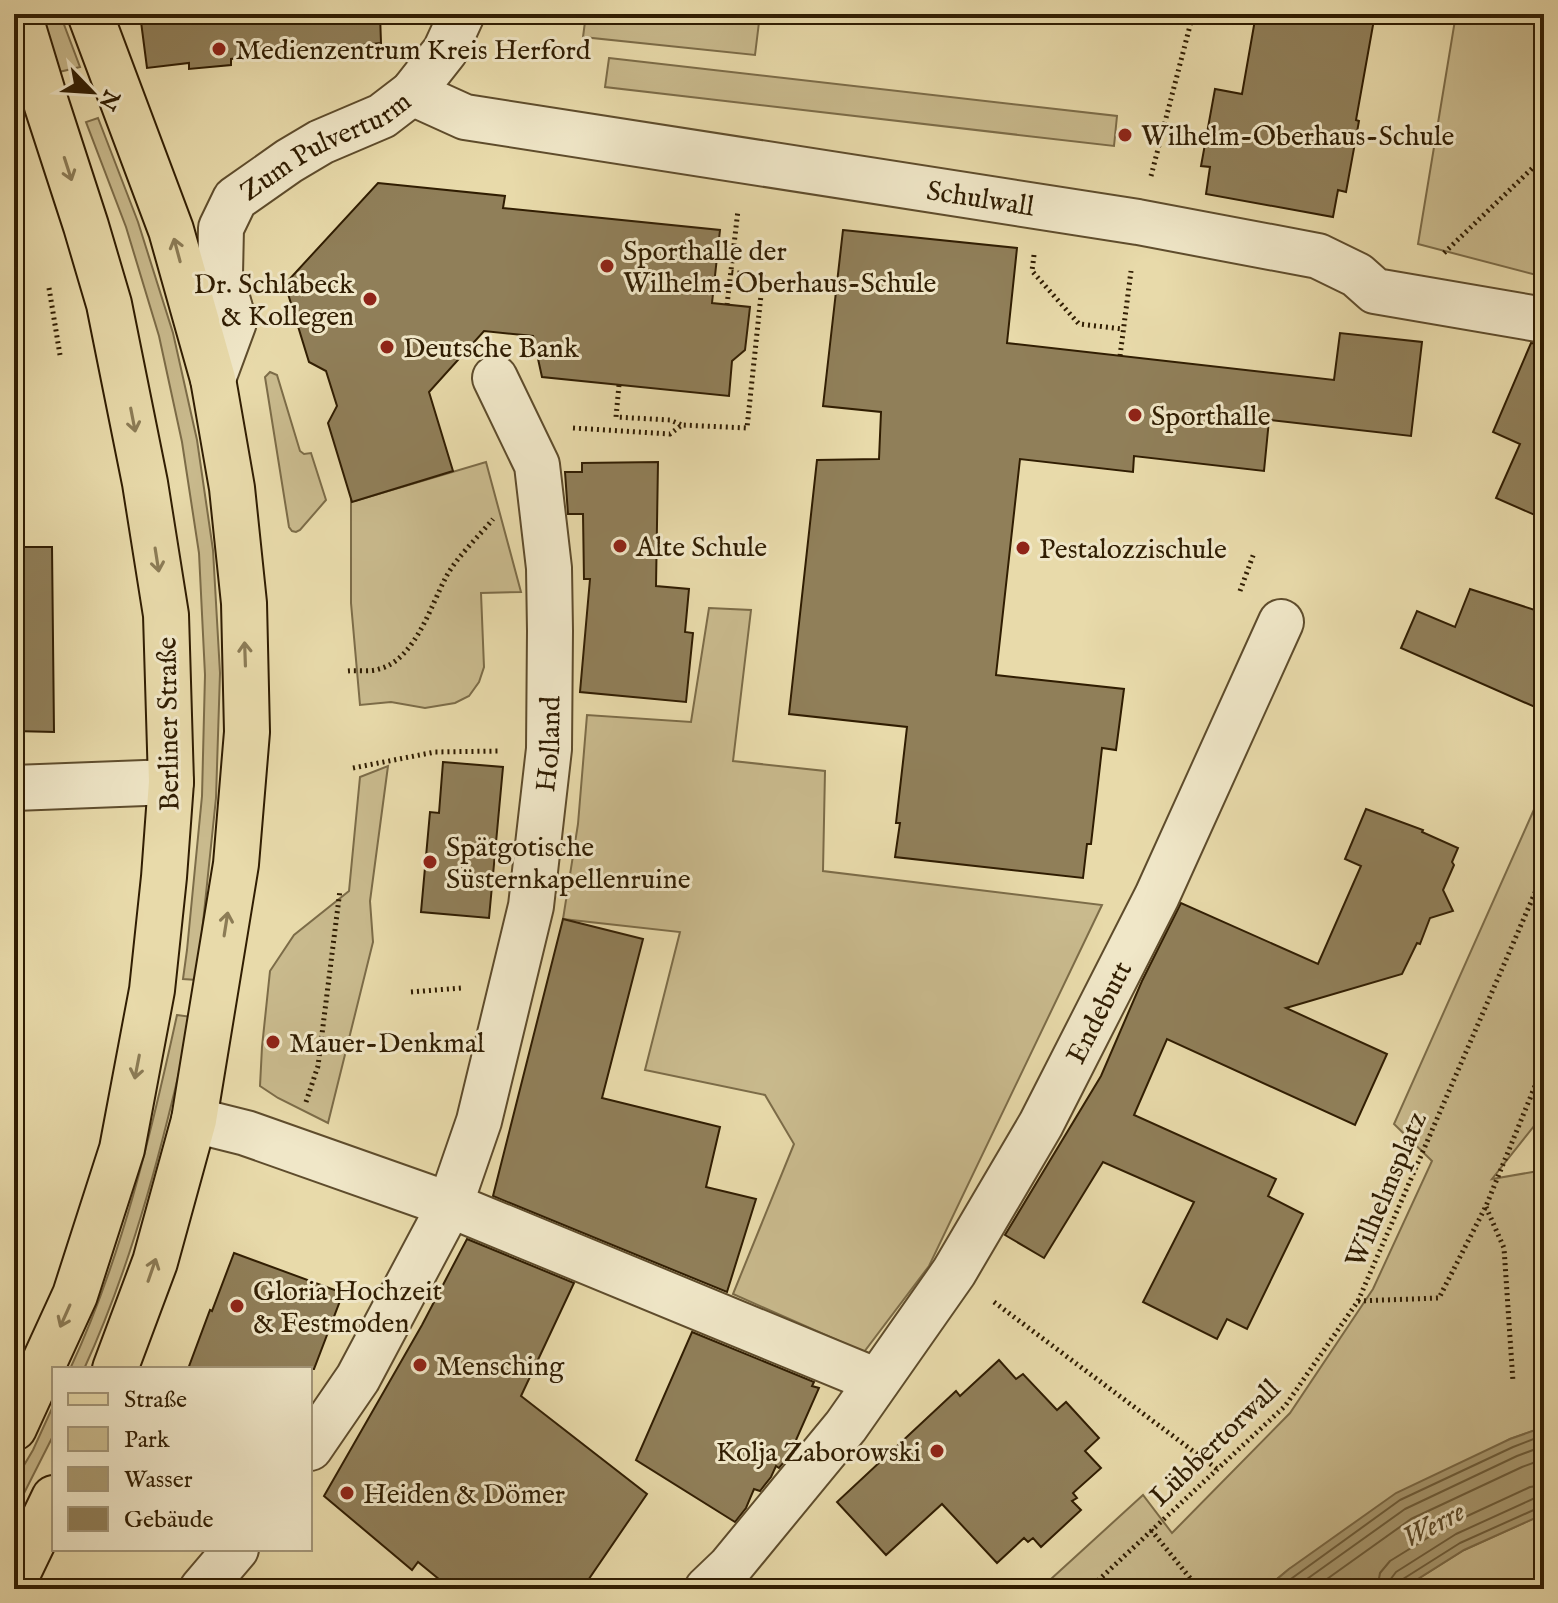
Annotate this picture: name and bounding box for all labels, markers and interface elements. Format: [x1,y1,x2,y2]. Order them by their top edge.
place label: Medienzentrum Kreis Herford [235,34,591,69]
marker: Medienzentrum Kreis Herford [210,40,228,58]
north arrow [52,52,132,132]
text: N [92,84,125,114]
street label: Zum Pulverturm [234,85,419,210]
place label: Wilhelm-Oberhaus-Schule [1141,120,1455,155]
marker: Wilhelm-Oberhaus-Schule [1116,126,1134,144]
one-way arrow [61,155,76,181]
street label: Schulwall [924,174,1037,226]
place label: Sporthalle der Wilhelm-Oberhaus-Schule [623,235,937,302]
one-way arrow [169,238,184,264]
marker: Sporthalle der Wilhelm-Oberhaus-Schule [598,257,616,275]
place label: Dr. Schlabeck & Kollegen [194,268,355,335]
marker: Dr. Schlabeck & Kollegen [361,290,379,308]
place label: Deutsche Bank [403,332,580,367]
marker: Deutsche Bank [378,338,396,356]
place label: Sporthalle [1151,400,1271,435]
marker: Sporthalle [1126,406,1144,424]
one-way arrow [126,407,141,432]
place label: Alte Schule [635,531,767,566]
place label: Pestalozzischule [1039,533,1227,568]
marker: Alte Schule [611,537,629,555]
marker: Pestalozzischule [1014,539,1032,557]
one-way arrow [150,547,165,572]
street label: Berliner Straße [150,636,189,812]
one-way arrow [238,641,253,668]
street label: Holland [529,696,569,794]
place label: Spätgotische Süsternkapellenruine [446,831,691,898]
marker: Spätgotische Süsternkapellenruine [421,853,439,871]
one-way arrow [220,911,235,937]
street label: Endebutt [1060,955,1141,1070]
place label: Mauer-Denkmal [289,1027,485,1062]
marker: Mauer-Denkmal [264,1033,282,1051]
one-way arrow [129,1054,144,1079]
street label: Wilhelmsplatz [1339,1107,1436,1273]
one-way arrow [145,1257,160,1282]
place label: Gloria Hochzeit & Festmoden [253,1275,443,1342]
marker: Gloria Hochzeit & Festmoden [228,1297,246,1315]
one-way arrow [57,1303,72,1328]
place label: Mensching [436,1350,565,1385]
marker: Mensching [411,1356,429,1374]
legend [52,1367,312,1551]
street label: Lübbertorwall [1143,1373,1289,1515]
text: Straße [124,1385,187,1416]
text: Park [124,1425,170,1456]
place label: Kolja Zaborowski [716,1436,921,1471]
marker: Kolja Zaborowski [928,1442,946,1460]
text: Wasser [124,1465,193,1496]
place label: Heiden & Dömer [363,1478,565,1513]
marker: Heiden & Dömer [338,1484,356,1502]
water label: Werre [1396,1493,1472,1558]
text: Gebäude [124,1505,214,1536]

